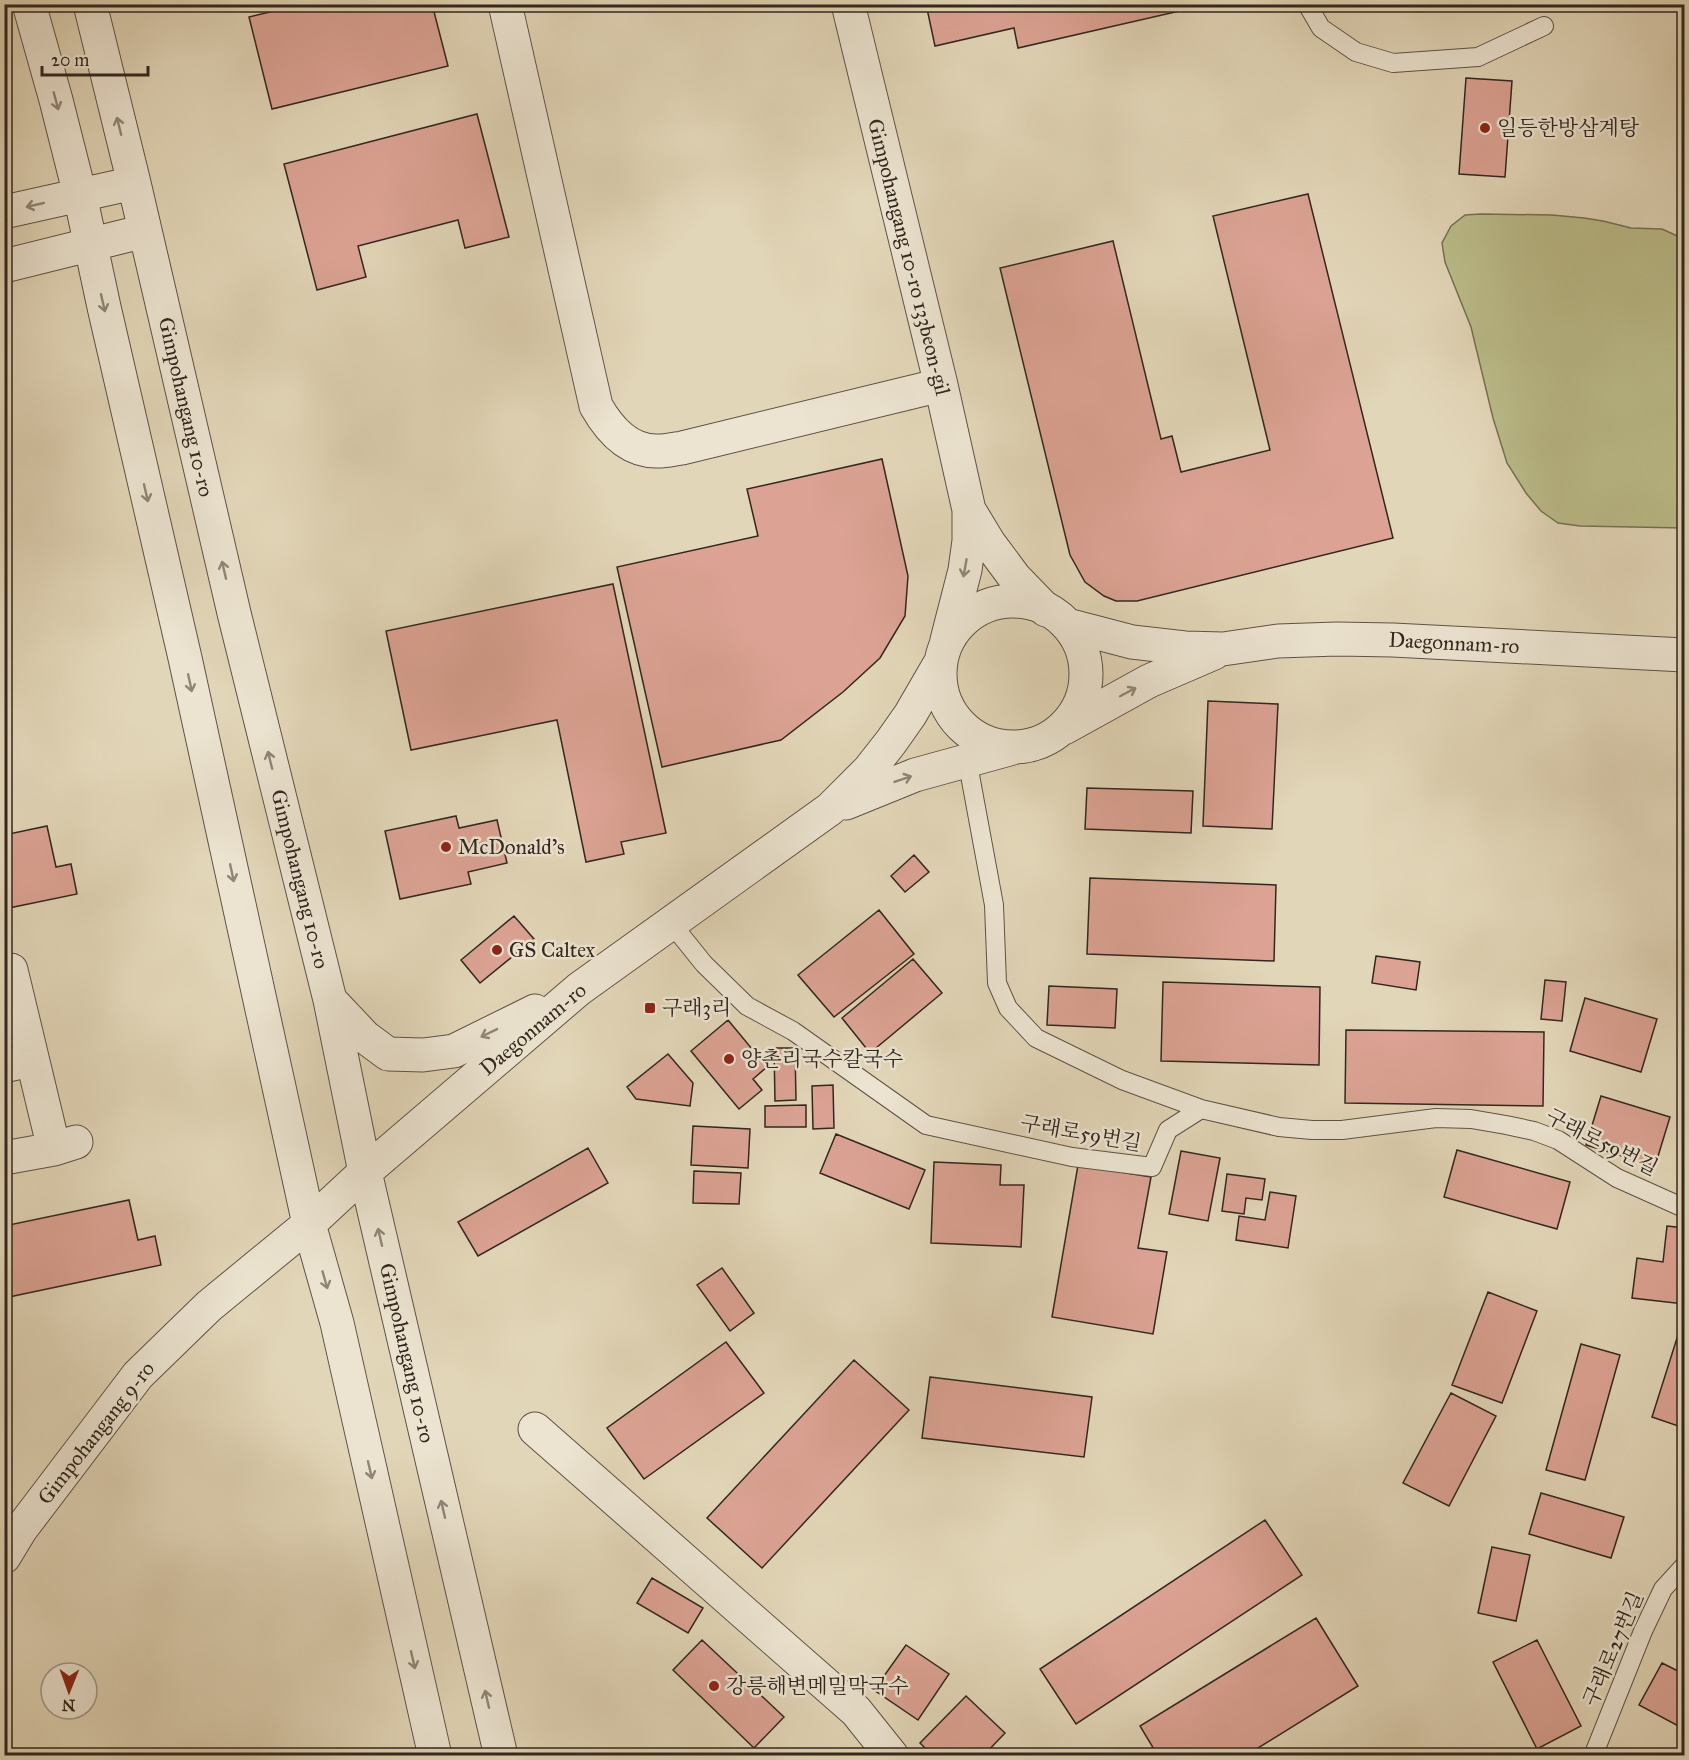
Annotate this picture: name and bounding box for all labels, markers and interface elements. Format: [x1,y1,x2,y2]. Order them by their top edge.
scale bar [42,39,148,77]
text: 20 m [51,49,89,71]
one-way arrow [51,91,62,110]
place label: 일등한방삼계탕 [1497,115,1640,141]
street label: Gimpohangang 10-ro 133beon-gil [862,116,956,398]
one-way arrow [113,117,125,136]
marker: 일등한방삼계탕 [1478,121,1492,135]
one-way arrow [26,199,45,211]
one-way arrow [97,293,109,312]
street label: Gimpohangang 10-ro [153,315,219,500]
one-way arrow [141,483,153,502]
one-way arrow [959,558,970,577]
one-way arrow [218,561,229,580]
street label: Daegonnam-ro [1388,627,1520,659]
one-way arrow [185,673,196,692]
one-way arrow [1119,686,1136,698]
one-way arrow [264,750,276,769]
one-way arrow [894,772,912,783]
street label: Gimpohangang 10-ro [265,787,335,972]
place label: McDonald's [458,834,565,860]
marker: McDonald's [439,840,453,854]
one-way arrow [227,863,238,883]
place label: GS Caltex [509,937,596,963]
marker: GS Caltex [490,943,504,957]
street label: Daegonnam-ro [474,977,592,1081]
place label: 구래3리 [662,995,731,1021]
marker: 구래3리 [643,1001,657,1015]
one-way arrow [481,1028,499,1040]
place label: 양촌리국수칼국수 [741,1046,903,1072]
marker: 양촌리국수칼국수 [722,1052,736,1066]
street label: 구래로59번길 [1542,1103,1662,1181]
street label: 구래로59번길 [1018,1110,1144,1156]
one-way arrow [374,1228,385,1247]
street label: Gimpohangang 10-ro [374,1261,440,1446]
one-way arrow [320,1271,331,1290]
street label: Gimpohangang 9-ro [32,1356,160,1510]
one-way arrow [365,1460,377,1479]
one-way arrow [436,1499,448,1518]
street label: 구래로27번길 [1577,1588,1649,1710]
one-way arrow [408,1651,420,1670]
north arrow [39,1661,99,1721]
place label: 강릉해변메밀막국수 [726,1673,909,1699]
marker: 강릉해변메밀막국수 [707,1679,721,1693]
one-way arrow [481,1689,493,1708]
text: N [61,1696,76,1715]

